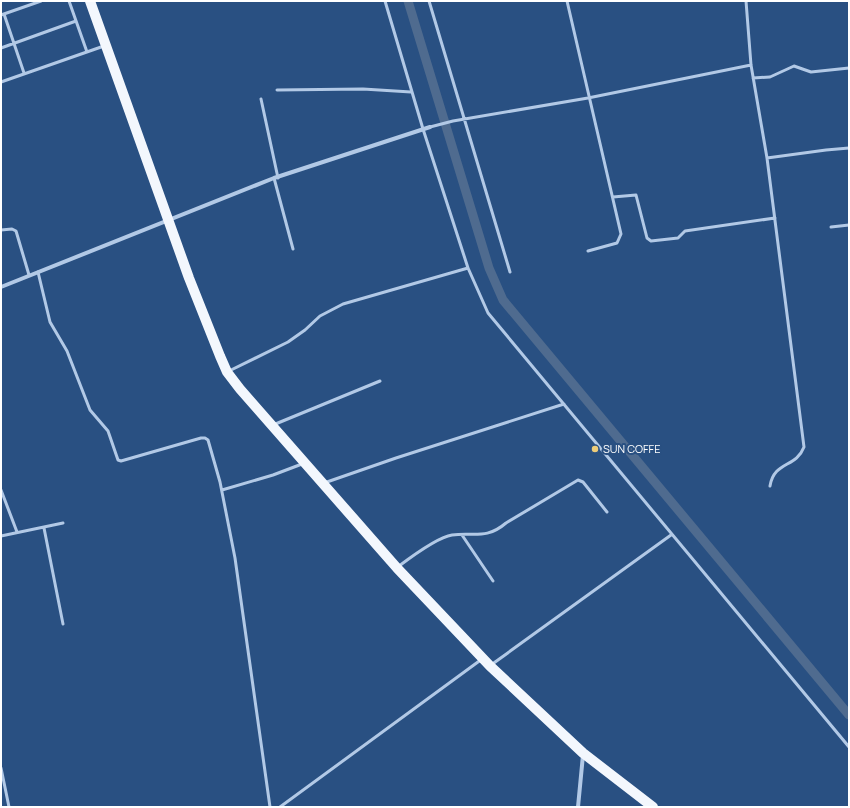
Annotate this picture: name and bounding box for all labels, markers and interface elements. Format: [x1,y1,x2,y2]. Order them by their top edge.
place label: SUN COFFE [603,441,660,456]
marker: SUN COFFE [590,444,600,454]

